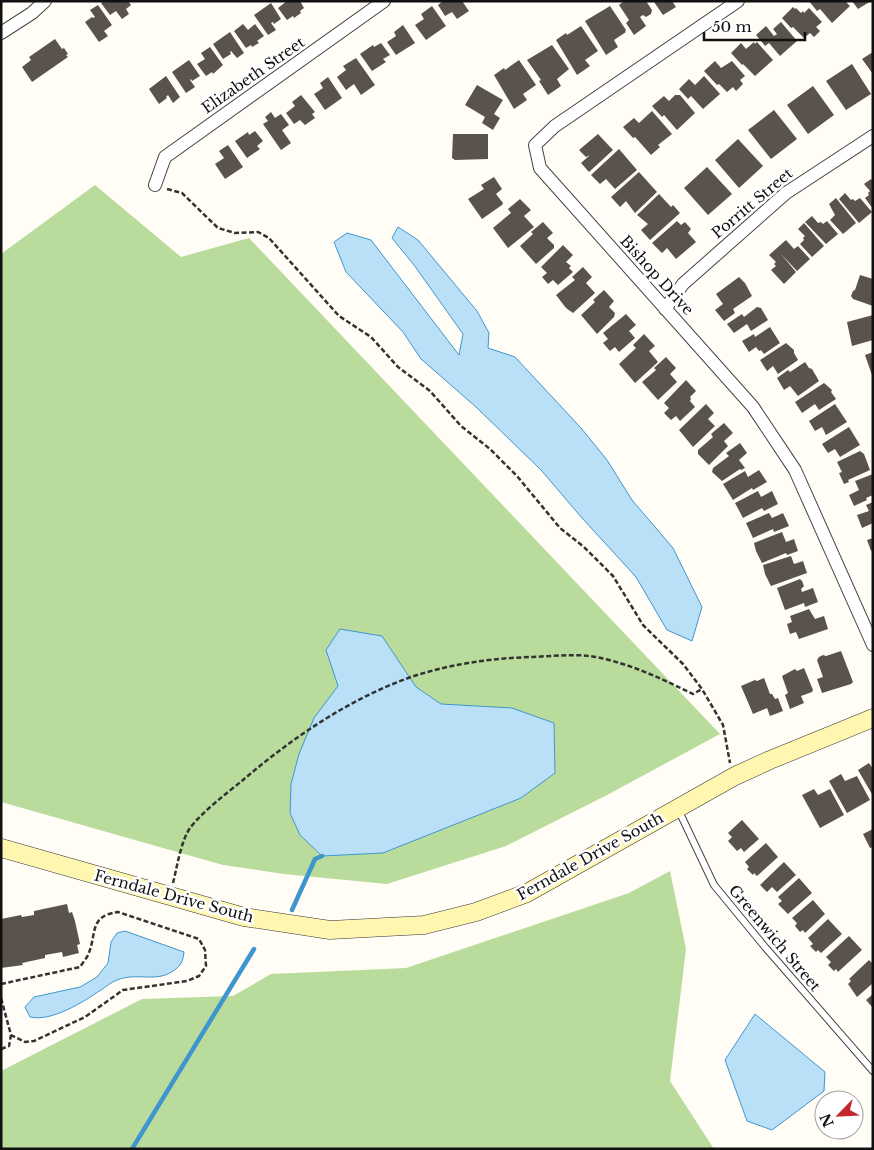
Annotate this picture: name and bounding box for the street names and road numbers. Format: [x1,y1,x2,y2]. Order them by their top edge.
street label: Elizabeth Street [198,32,308,118]
street label: Porritt Street [708,163,797,242]
street label: Bishop Drive [616,231,698,319]
street label: Ferndale Drive South [513,808,667,904]
street label: Ferndale Drive South [92,866,256,926]
street label: Greenwich Street [725,881,825,995]

